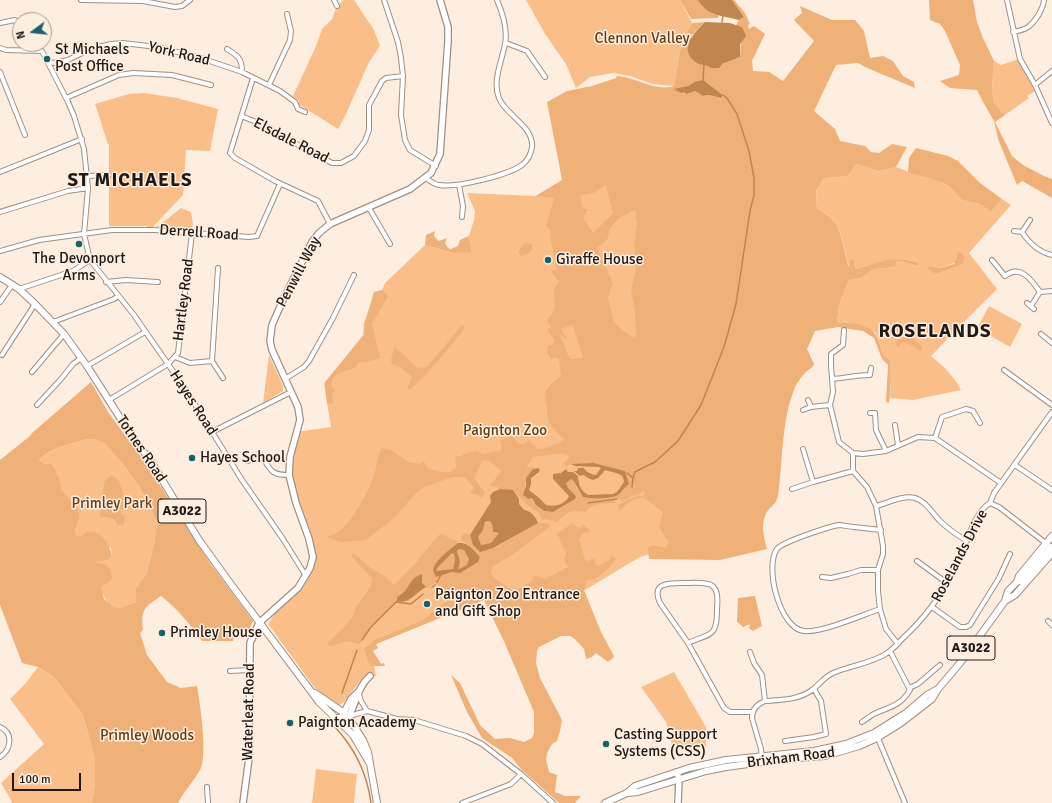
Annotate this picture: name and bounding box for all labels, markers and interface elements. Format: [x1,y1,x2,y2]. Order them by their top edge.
north arrow [12,12,52,52]
text: N [14,30,28,40]
park label: Clennon Valley [595,30,689,48]
street label: York Road [146,38,212,70]
place label: St Michaels Post Office [55,41,129,76]
marker: St Michaels Post Office [42,54,52,64]
street label: Elsdale Road [250,114,332,168]
district label: ST MICHAELS [68,170,192,192]
street label: Derrell Road [159,221,239,245]
street label: Penwill Way [273,234,325,310]
marker: The Devonport Arms [74,239,84,249]
place label: The Devonport Arms [33,250,125,285]
place label: Giraffe House [556,251,643,269]
marker: Giraffe House [543,255,553,265]
street label: Hartley Road [170,258,198,342]
district label: ROSELANDS [878,321,992,343]
street label: Hayes Road [165,367,221,439]
street label: Totnes Road [112,412,170,486]
park label: Paignton Zoo [463,422,547,440]
place label: Hayes School [200,449,285,467]
marker: Hayes School [187,453,197,463]
park label: Primley Park [72,495,152,513]
road number: A3022 [158,499,206,523]
street label: Roselands Drive [928,507,992,605]
place label: Paignton Zoo Entrance and Gift Shop [435,586,580,621]
marker: Paignton Zoo Entrance and Gift Shop [422,599,432,609]
place label: Primley House [170,624,262,642]
marker: Primley House [157,628,167,638]
road number: A3022 [947,636,995,660]
street label: Waterleat Road [239,663,259,761]
place label: Paignton Academy [298,714,416,732]
marker: Paignton Academy [285,718,295,728]
place label: Casting Support Systems (CSS) [614,726,717,761]
park label: Primley Woods [100,727,194,745]
marker: Casting Support Systems (CSS) [601,739,611,749]
street label: Brixham Road [746,744,836,772]
scale bar [14,765,83,791]
text: 100 m [19,772,51,787]

